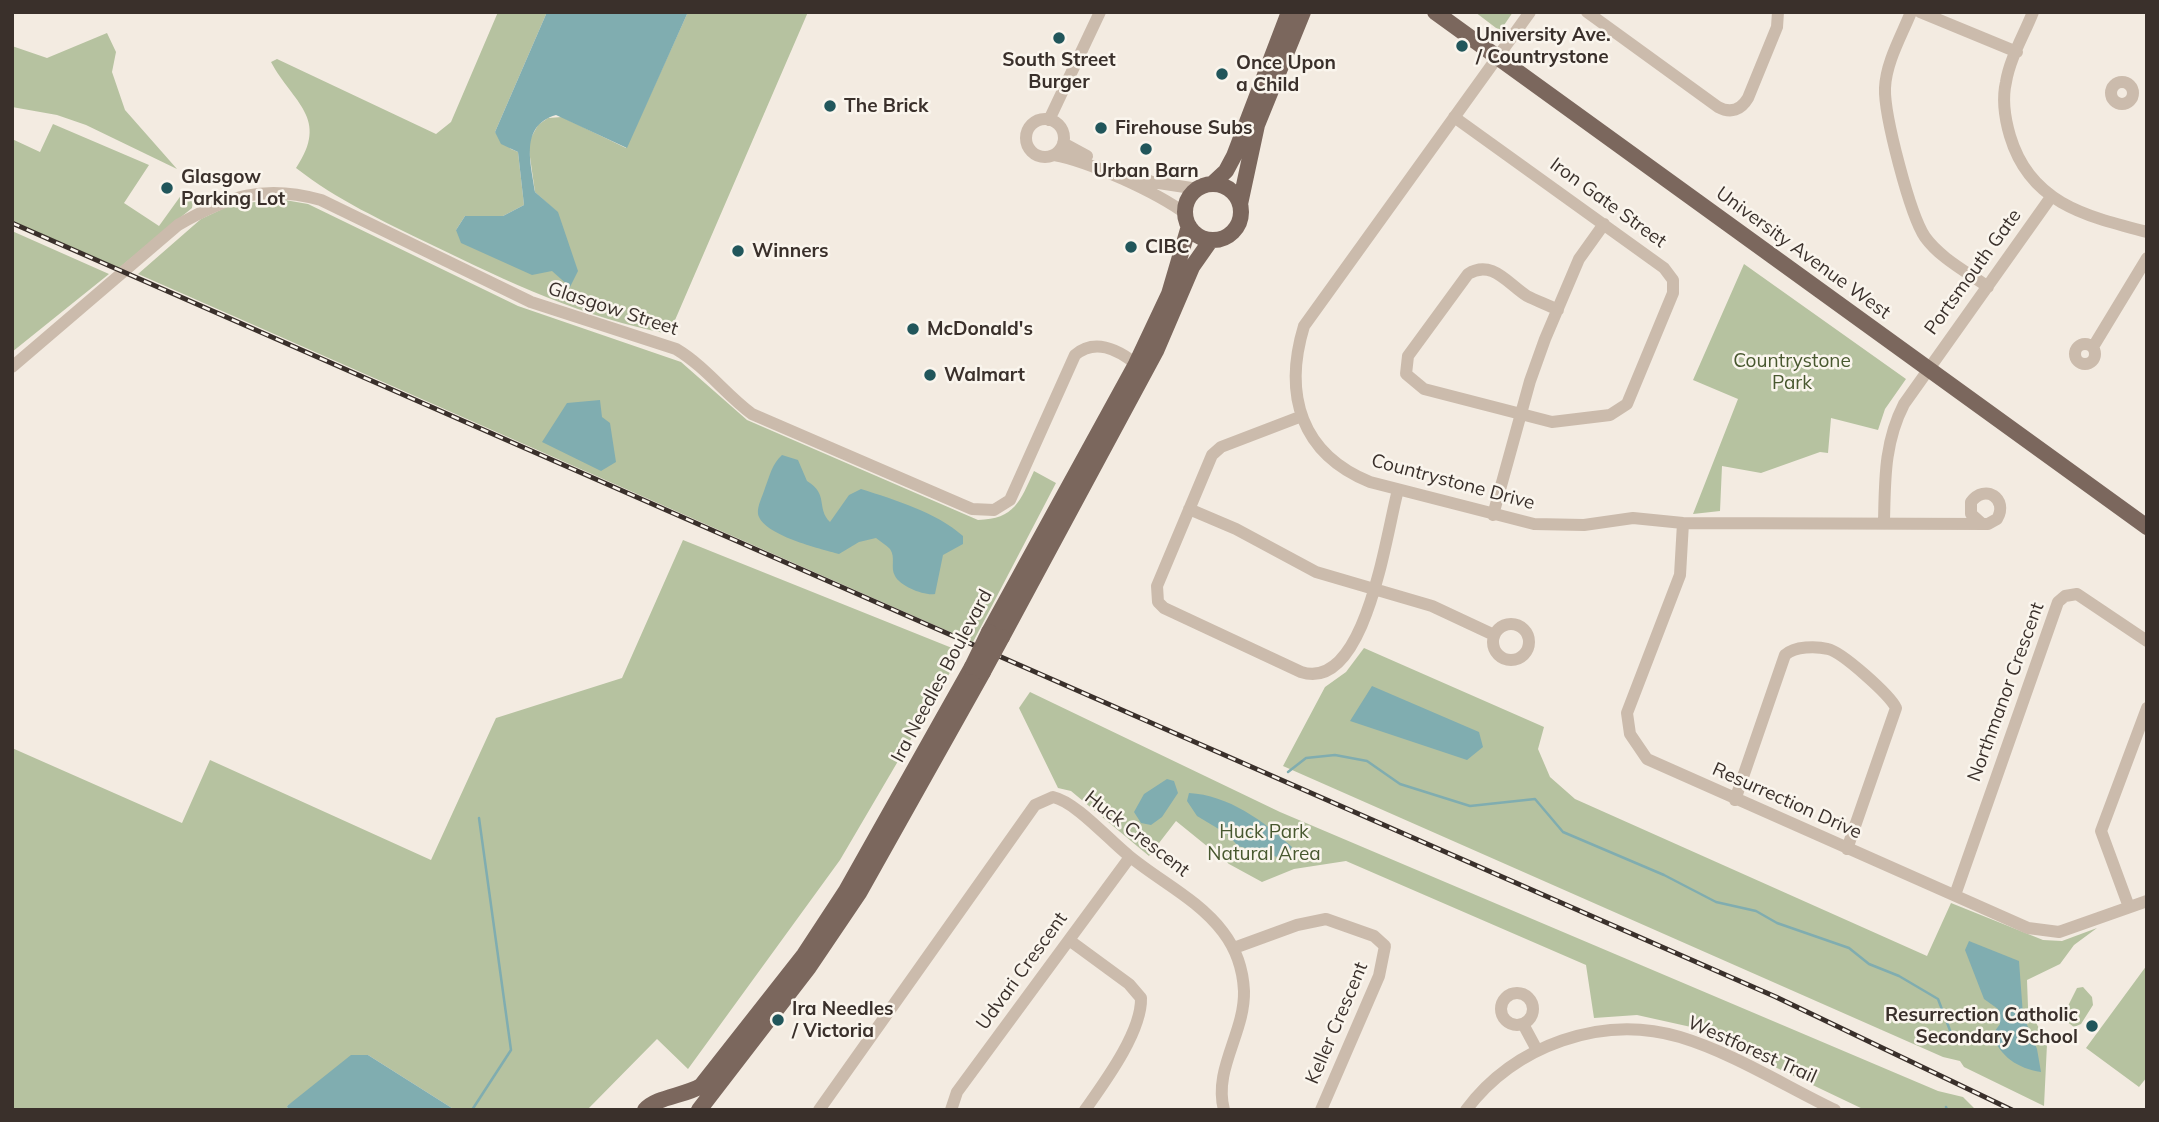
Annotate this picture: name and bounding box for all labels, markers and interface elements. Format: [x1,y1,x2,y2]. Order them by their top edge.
place label: University Ave. / Countrystone [1476,24,1611,68]
marker: South Street Burger [1051,30,1067,46]
marker: University Ave. / Countrystone [1454,38,1470,54]
place label: South Street Burger [1002,49,1116,93]
place label: Once Upon a Child [1236,52,1336,96]
marker: Once Upon a Child [1214,66,1230,82]
place label: The Brick [844,95,928,117]
marker: The Brick [822,98,838,114]
place label: Firehouse Subs [1115,117,1253,139]
marker: Firehouse Subs [1093,120,1109,136]
marker: Urban Barn [1138,141,1154,157]
street label: Iron Gate Street [1545,153,1671,253]
place label: Urban Barn [1093,160,1199,182]
place label: Glasgow Parking Lot [181,166,285,210]
marker: Glasgow Parking Lot [159,180,175,196]
street label: University Avenue West [1711,182,1895,324]
street label: Portsmouth Gate [1920,205,2026,339]
place label: CIBC [1145,236,1190,258]
marker: CIBC [1123,239,1139,255]
place label: Winners [752,240,828,262]
marker: Winners [730,243,746,259]
street label: Glasgow Street [545,277,681,341]
place label: McDonald's [927,318,1033,340]
marker: McDonald's [905,321,921,337]
park label: Countrystone Park [1733,350,1851,394]
place label: Walmart [944,364,1025,386]
marker: Walmart [922,367,938,383]
street label: Countrystone Drive [1369,449,1537,515]
street label: Ira Needles Boulevard [887,586,997,766]
street label: Northmanor Crescent [1963,599,2049,785]
street label: Resurrection Drive [1709,758,1865,844]
street label: Huck Crescent [1080,786,1194,882]
park label: Huck Park Natural Area [1207,821,1321,865]
street label: Udvari Crescent [972,908,1072,1034]
street label: Keller Crescent [1301,959,1373,1087]
place label: Ira Needles / Victoria [792,998,894,1042]
place label: Resurrection Catholic Secondary School [1885,1004,2078,1048]
street label: Westforest Trail [1684,1011,1820,1089]
marker: Ira Needles / Victoria [770,1012,786,1028]
marker: Resurrection Catholic Secondary School [2084,1018,2100,1034]

